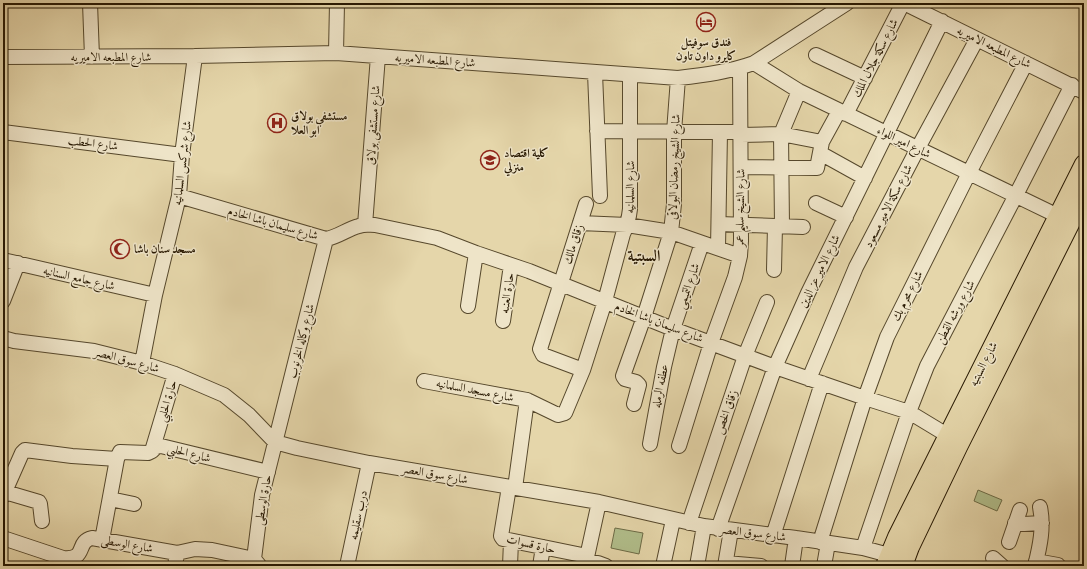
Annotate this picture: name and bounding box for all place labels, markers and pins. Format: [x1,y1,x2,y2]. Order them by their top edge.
hotel icon: فندق سوفيتل كايرو داون تاون [695,11,717,33]
place label: فندق سوفيتل كايرو داون تاون [676,34,736,64]
place label: مستشفي بولاق ابو العلا [291,108,348,138]
hospital icon: مستشفي بولاق ابو العلا [266,112,288,134]
place label: كلية اقتصاد منزلي [503,145,549,177]
school or university icon: كلية اقتصاد منزلي [479,149,501,171]
mosque icon: مسجد سنان باشا [109,238,131,260]
place label: مسجد سنان باشا [134,241,196,257]

